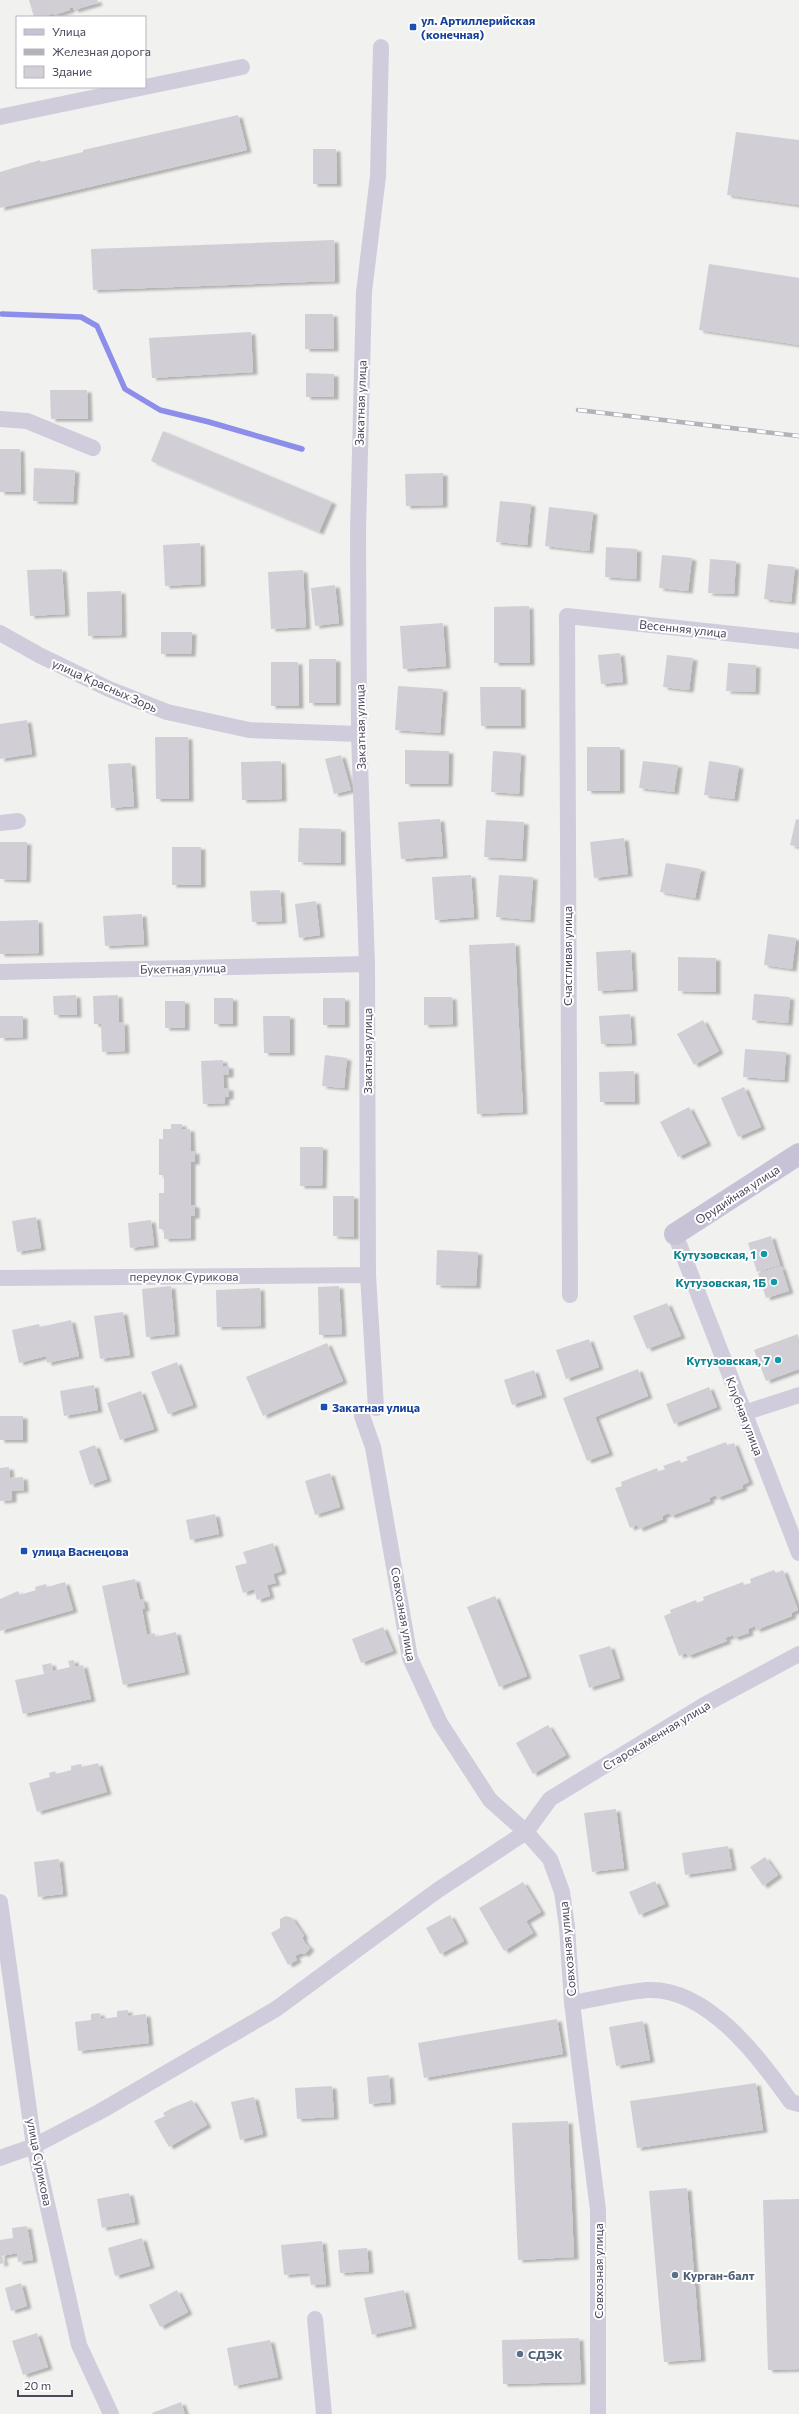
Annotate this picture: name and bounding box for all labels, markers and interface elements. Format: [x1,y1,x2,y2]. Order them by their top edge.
place label: ул. Артиллерийская (конечная) [421,13,535,41]
legend [16,16,146,88]
marker: ул. Артиллерийская (конечная) [408,22,418,32]
text: Улица [52,24,86,38]
text: Железная дорога [52,44,151,58]
text: Здание [52,64,92,78]
street label: Закатная улица [352,360,368,446]
street label: Весенняя улица [639,616,727,640]
street label: улица Красных Зорь [50,655,160,715]
street label: Закатная улица [352,684,368,770]
street label: Счастливая улица [560,906,574,1006]
street label: Букетная улица [140,960,226,976]
street label: Закатная улица [360,1008,374,1094]
street label: Орудийная улица [692,1162,782,1226]
place label: Кутузовская, 1 [673,1247,756,1261]
marker: Кутузовская, 1 [759,1249,769,1259]
street label: переулок Сурикова [130,1269,238,1283]
place label: Кутузовская, 1Б [676,1275,766,1289]
marker: Кутузовская, 1Б [769,1277,779,1287]
place label: Кутузовская, 7 [686,1353,770,1367]
marker: Кутузовская, 7 [773,1355,783,1365]
street label: Клубная улица [724,1375,766,1457]
place label: Закатная улица [332,1400,420,1414]
marker: Закатная улица [319,1402,329,1412]
place label: улица Васнецова [32,1544,129,1558]
marker: улица Васнецова [19,1546,29,1556]
street label: Совхозная улица [389,1566,419,1662]
street label: Старокаменная улица [600,1697,712,1773]
street label: Совхозная улица [556,1901,578,1997]
street label: улица Сурикова [25,2117,55,2207]
street label: Совхозная улица [591,2223,605,2319]
place label: Курган-балт [683,2268,755,2282]
marker: Курган-балт [670,2270,680,2280]
place label: СДЭК [528,2347,563,2361]
marker: СДЭК [515,2349,525,2359]
scale bar [18,2372,72,2398]
text: 20 m [24,2378,51,2392]

